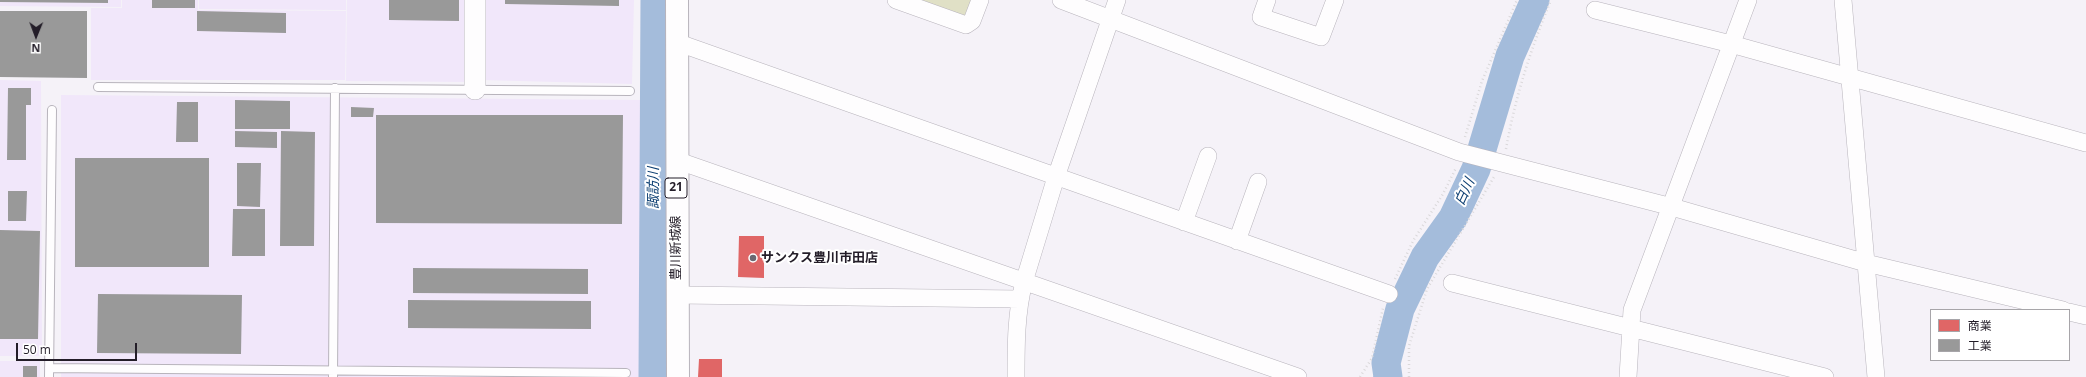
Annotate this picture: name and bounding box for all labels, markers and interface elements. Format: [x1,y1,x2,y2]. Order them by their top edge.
north arrow [16,16,56,56]
text: N [31,41,40,56]
water label: 諏訪川 [646,167,662,209]
water label: 白川 [1451,176,1479,208]
road number: 21 [665,178,687,198]
street label: 豊川新城線 [668,216,684,280]
place label: サンクス豊川市田店 [761,250,878,266]
marker: サンクス豊川市田店 [748,253,758,263]
legend [1930,309,2070,361]
text: 商業 [1968,317,1992,334]
scale bar [18,335,139,361]
text: 工業 [1968,337,1992,354]
text: 50 m [23,341,51,358]

